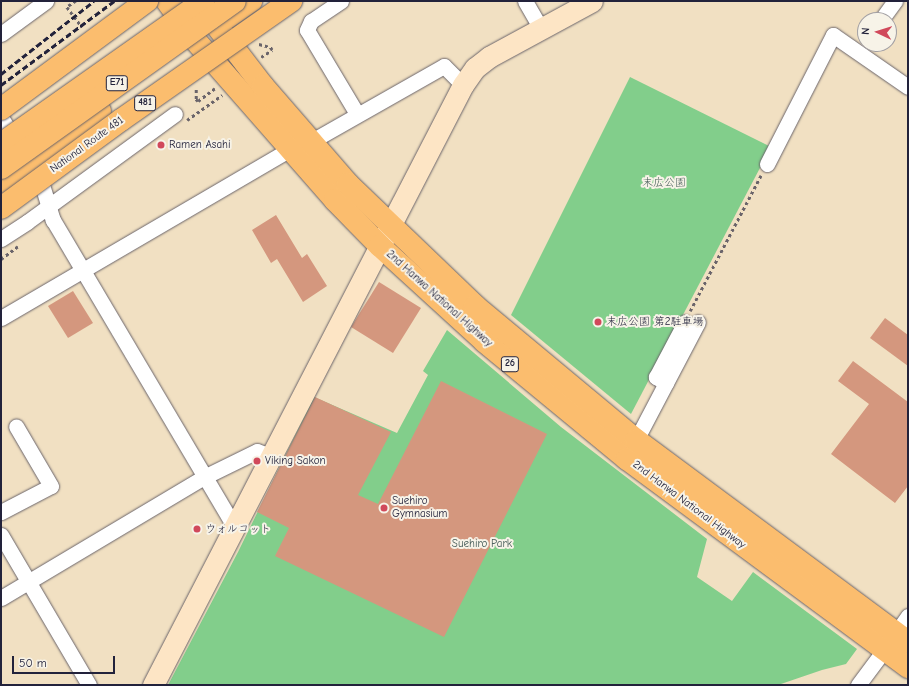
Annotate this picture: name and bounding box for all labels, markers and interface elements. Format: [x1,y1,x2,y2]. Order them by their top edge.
north arrow [857,12,897,52]
text: N [859,27,872,35]
road number: E71 [105,75,129,91]
road number: 481 [134,95,156,111]
street label: National Route 481 [48,114,126,176]
place label: Ramen Asahi [169,138,230,152]
marker: Ramen Asahi [156,140,166,150]
park label: 末広公園 [642,176,686,190]
street label: 2nd Hanwa National Highway [383,248,495,350]
place label: 末広公園 第2駐車場 [606,315,703,329]
marker: 末広公園 第2駐車場 [593,317,603,327]
road number: 26 [500,356,520,372]
place label: Viking Sakon [265,454,326,468]
marker: Viking Sakon [252,456,262,466]
street label: 2nd Hanwa National Highway [630,458,748,552]
place label: Suehiro Gymnasium [392,495,447,521]
marker: Suehiro Gymnasium [379,503,389,513]
place label: ウォルコット [205,522,271,536]
marker: ウォルコット [192,524,202,534]
park label: Suehiro Park [452,537,512,551]
scale bar [14,648,117,674]
text: 50 m [19,656,47,670]

